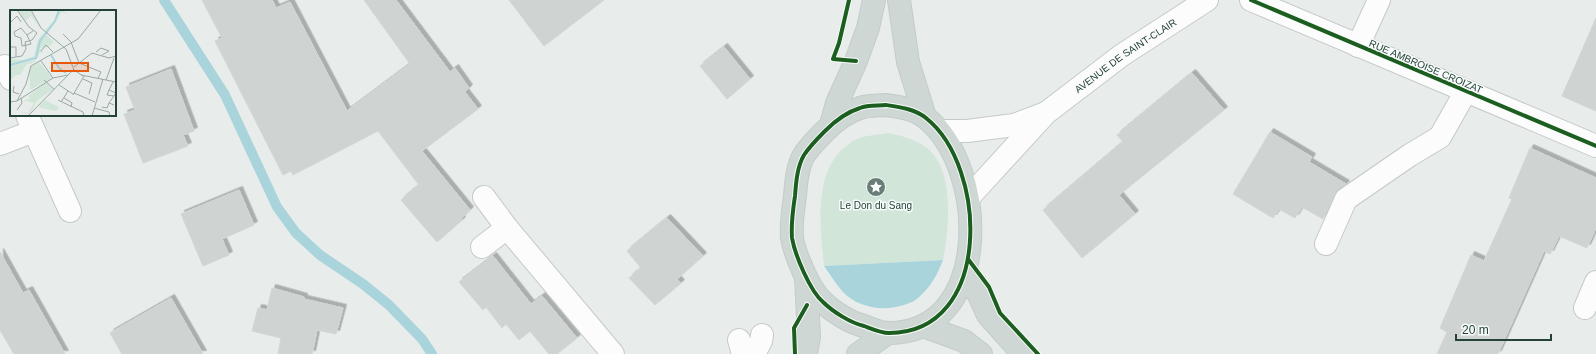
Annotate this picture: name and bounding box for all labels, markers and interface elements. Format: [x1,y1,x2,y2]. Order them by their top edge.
inset map [10,10,116,116]
street label: AVENUE DE SAINT-CLAIR [1073,16,1178,95]
street label: RUE AMBROISE CROIZAT [1367,38,1484,95]
place icon: Le Don du Sang [865,176,887,198]
place label: Le Don du Sang [840,200,912,211]
scale bar [1456,316,1551,342]
text: 20 m [1462,323,1489,337]

